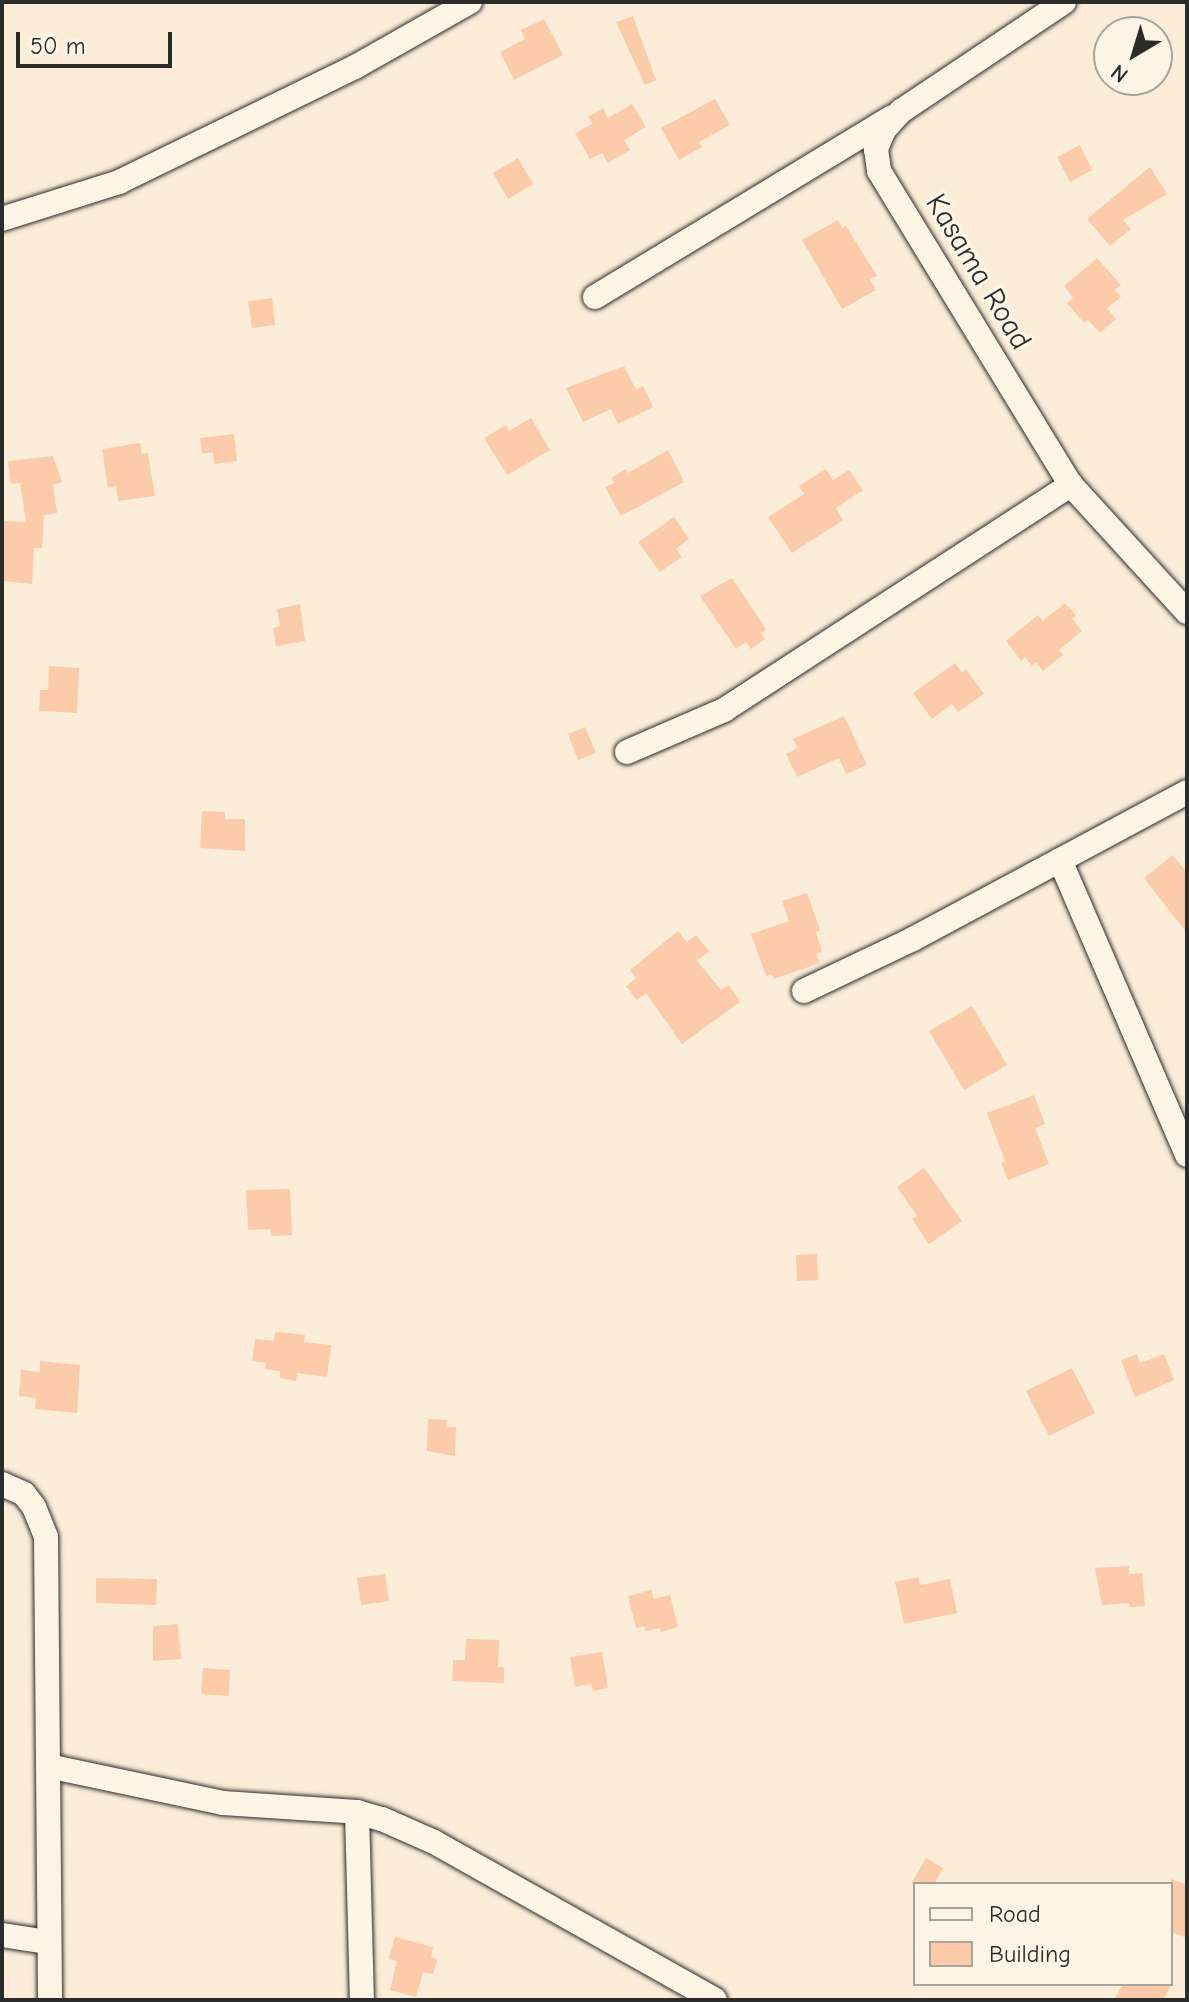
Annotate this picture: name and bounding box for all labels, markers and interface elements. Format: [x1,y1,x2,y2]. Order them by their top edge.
scale bar [20,16,176,66]
north arrow [1093,16,1173,96]
text: 50 m [30,32,86,60]
text: N [1106,59,1133,88]
street label: Kasama Road [917,188,1039,356]
legend [913,1882,1173,1986]
text: Road [989,1900,1041,1928]
text: Building [989,1940,1071,1968]

